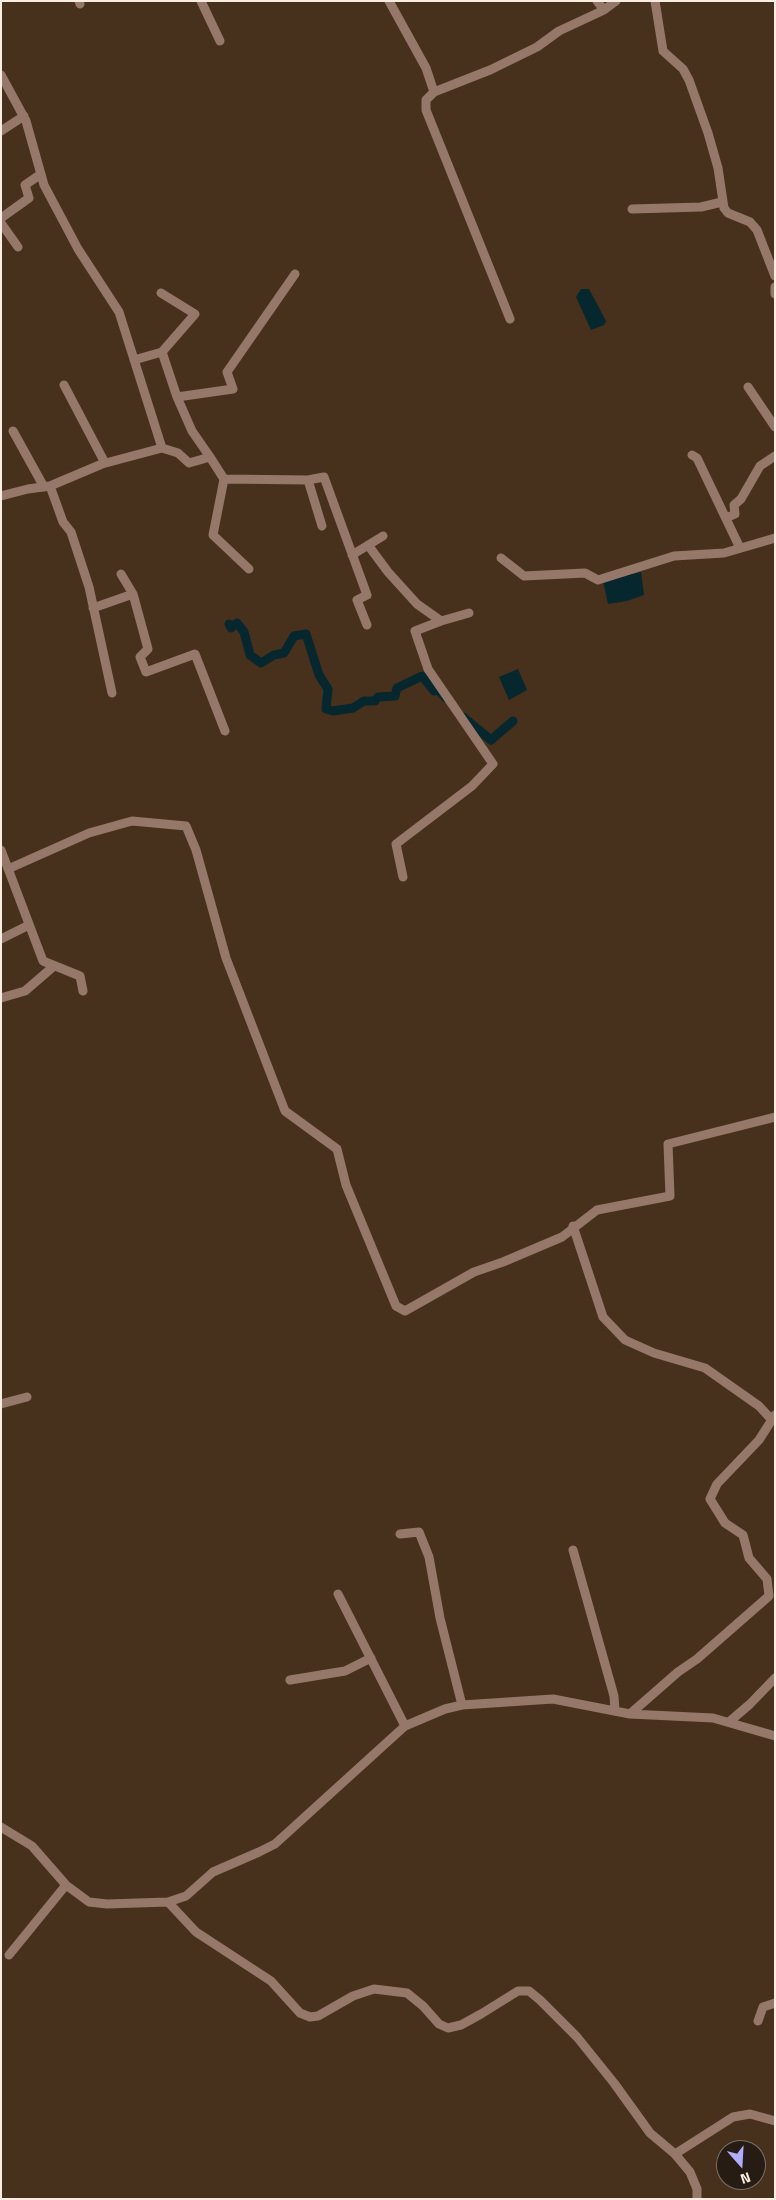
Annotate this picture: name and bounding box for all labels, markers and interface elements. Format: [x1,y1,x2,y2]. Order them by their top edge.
north arrow [716,2140,766,2190]
text: N [738,2167,754,2190]

